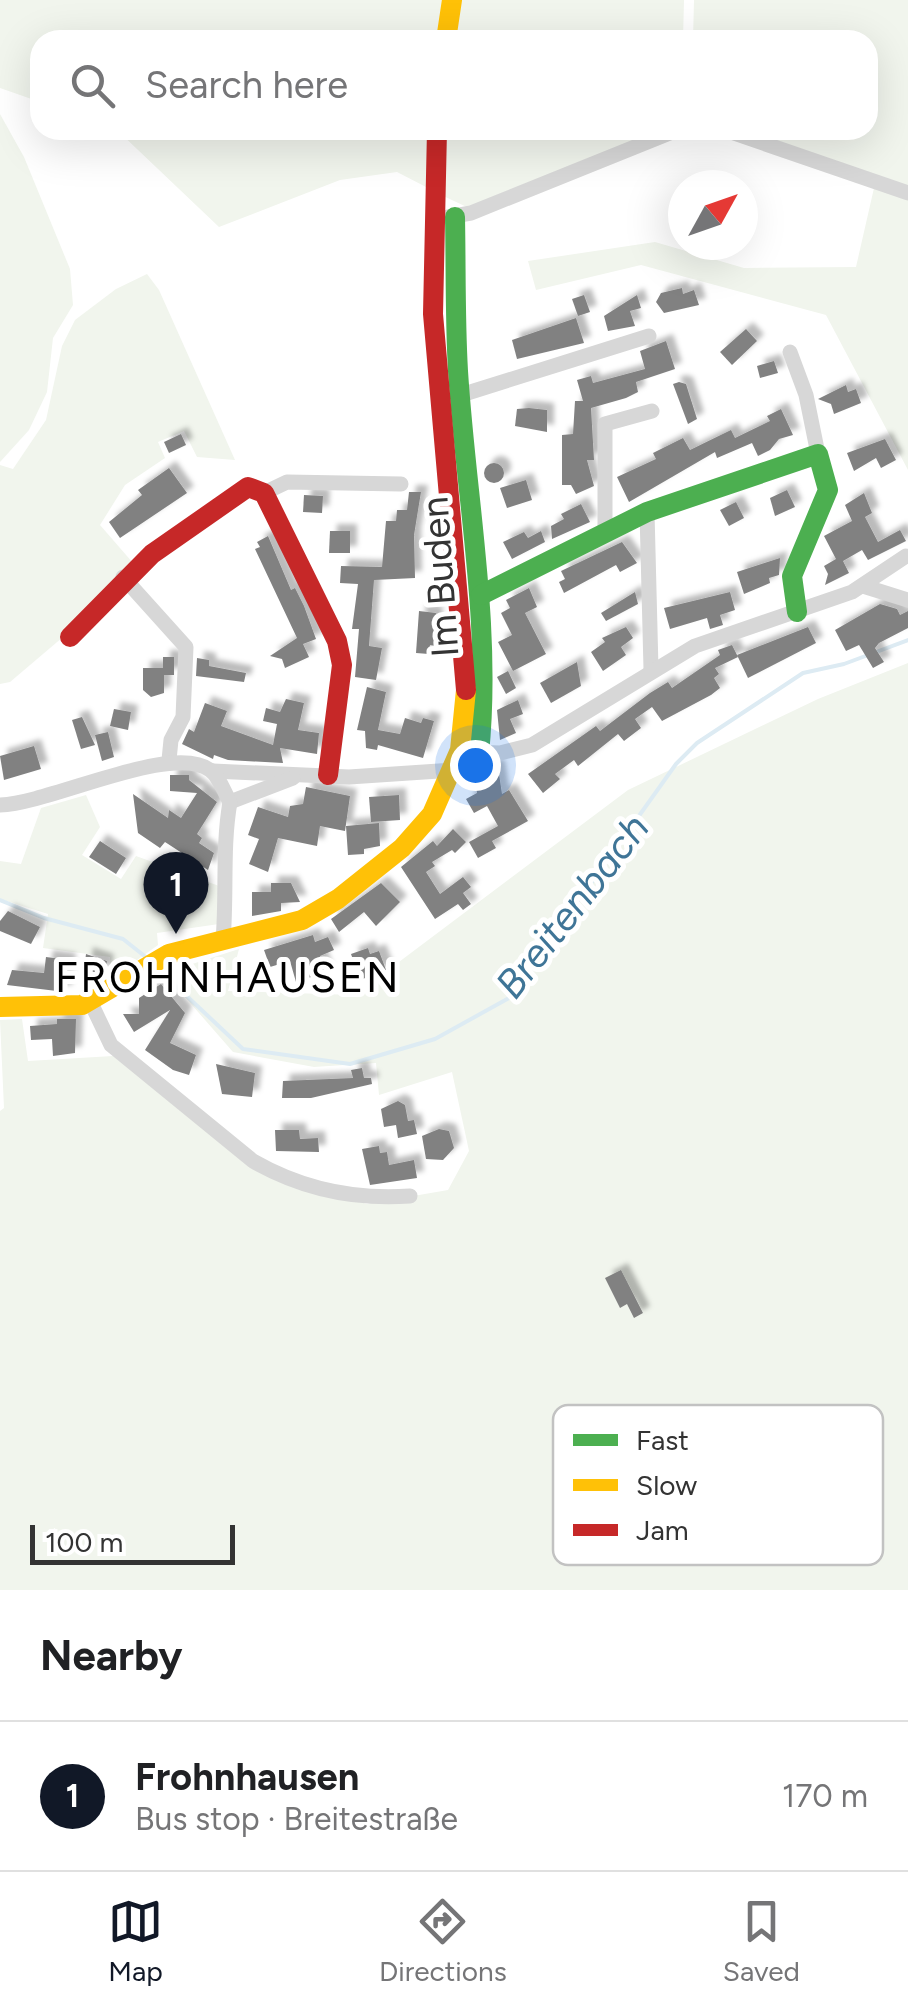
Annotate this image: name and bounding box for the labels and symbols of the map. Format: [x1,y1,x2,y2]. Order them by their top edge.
north arrow [668,170,758,260]
street label: Im Buden [411,495,469,659]
your location [450,740,501,791]
water label: Breitenbach [485,805,659,1007]
pin: 1 [144,852,208,934]
district label: FROHNHAUSEN [55,952,401,1003]
legend [553,1405,883,1565]
text: Fast [636,1423,689,1457]
text: Slow [636,1468,697,1502]
text: Jam [636,1513,689,1547]
scale bar [30,1520,235,1564]

